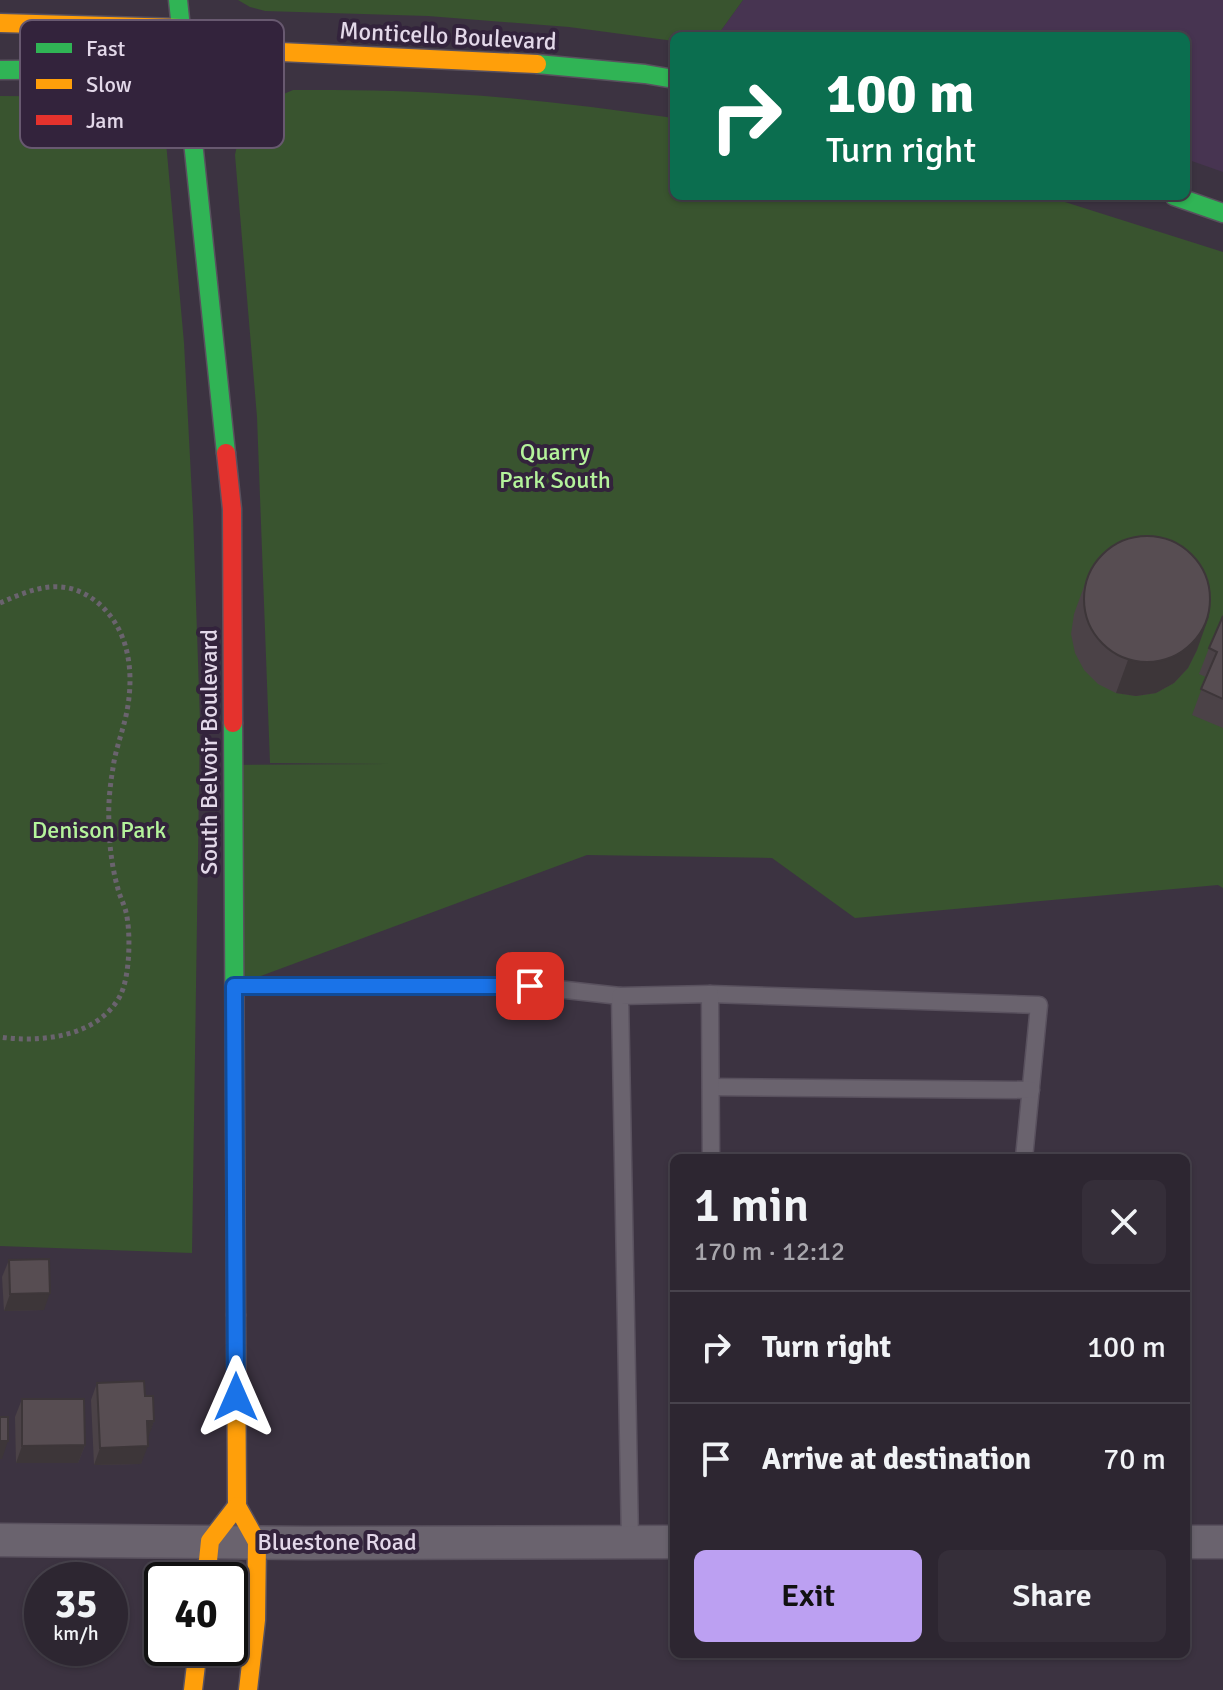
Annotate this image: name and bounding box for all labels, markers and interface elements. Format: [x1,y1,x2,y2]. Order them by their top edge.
street label: Monticello Boulevard [339,15,557,57]
legend [20,20,284,148]
text: Fast [86,35,126,62]
text: 100 m [826,59,974,128]
icon: right [694,64,798,168]
text: Slow [86,71,132,98]
text: Jam [86,107,124,134]
text: Turn right [826,128,976,173]
park label: Quarry Park South [499,437,611,495]
street label: South Belvoir Boulevard [194,629,224,875]
park label: Denison Park [32,815,166,845]
pin [496,952,564,1020]
icon: arrive [508,964,552,1008]
text: 1 min [694,1176,809,1235]
button: close [1082,1180,1166,1264]
text: 170 m · 12:12 [694,1236,845,1268]
icon: right [694,1325,738,1369]
text: Turn right [762,1329,891,1366]
text: 100 m [1087,1329,1166,1366]
position arrow [194,1355,278,1439]
icon: arrive [694,1437,738,1481]
text: Arrive at destination [762,1441,1031,1478]
text: 70 m [1103,1441,1166,1478]
street label: Bluestone Road [257,1527,417,1557]
button: Exit [694,1550,922,1642]
button: Share [938,1550,1166,1642]
speed limit sign: 40 [144,1562,248,1666]
text: 35 [54,1579,98,1629]
text: km/h [53,1621,99,1646]

